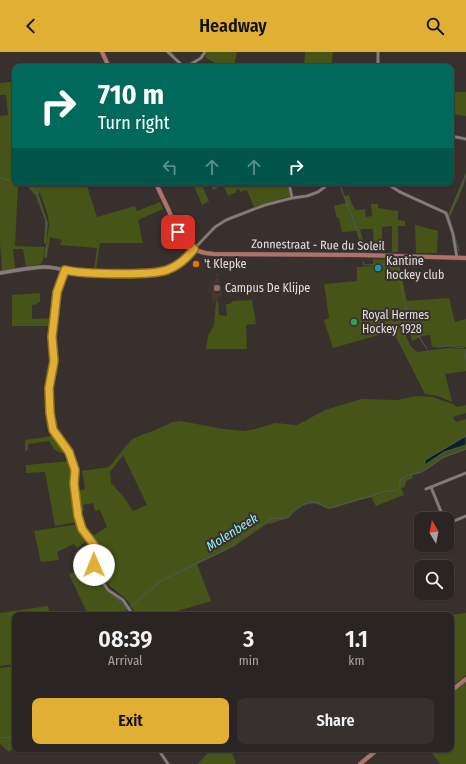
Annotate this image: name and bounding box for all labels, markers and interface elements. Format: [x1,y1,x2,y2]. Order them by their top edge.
icon: back [20,15,42,37]
text: Headway [199,15,267,37]
icon: search [424,15,446,37]
text: 710 m [98,78,164,111]
icon: right [32,80,84,132]
text: Turn right [98,112,170,134]
icon: left [159,156,181,178]
icon: ahead [201,156,223,178]
icon: ahead [243,156,265,178]
icon: right [285,156,307,178]
pin [161,215,195,249]
icon: arrive [167,221,189,243]
street label: Zonnestraat - Rue du Soleil [251,237,385,253]
place label: Kantine hockey club [386,254,444,282]
place label: 't Klepke [204,257,247,271]
marker: 't Klepke [191,259,201,269]
marker: Kantine hockey club [373,263,383,273]
place label: Campus De Klijpe [225,281,310,295]
marker: Campus De Klijpe [212,283,222,293]
place label: Royal Hermes Hockey 1928 [362,308,429,336]
marker: Royal Hermes Hockey 1928 [349,317,359,327]
water label: Molenbeek [203,510,261,554]
north arrow [414,512,454,552]
map controls [414,512,454,600]
position arrow [73,544,115,586]
button: search [414,560,454,600]
text: 08:39 [98,625,153,653]
text: 3 [243,625,254,653]
text: 1.1 [345,625,368,653]
text: Arrival [108,653,143,668]
text: min [239,653,259,668]
text: km [348,653,364,668]
button: Exit [32,698,229,744]
button: Share [237,698,434,744]

